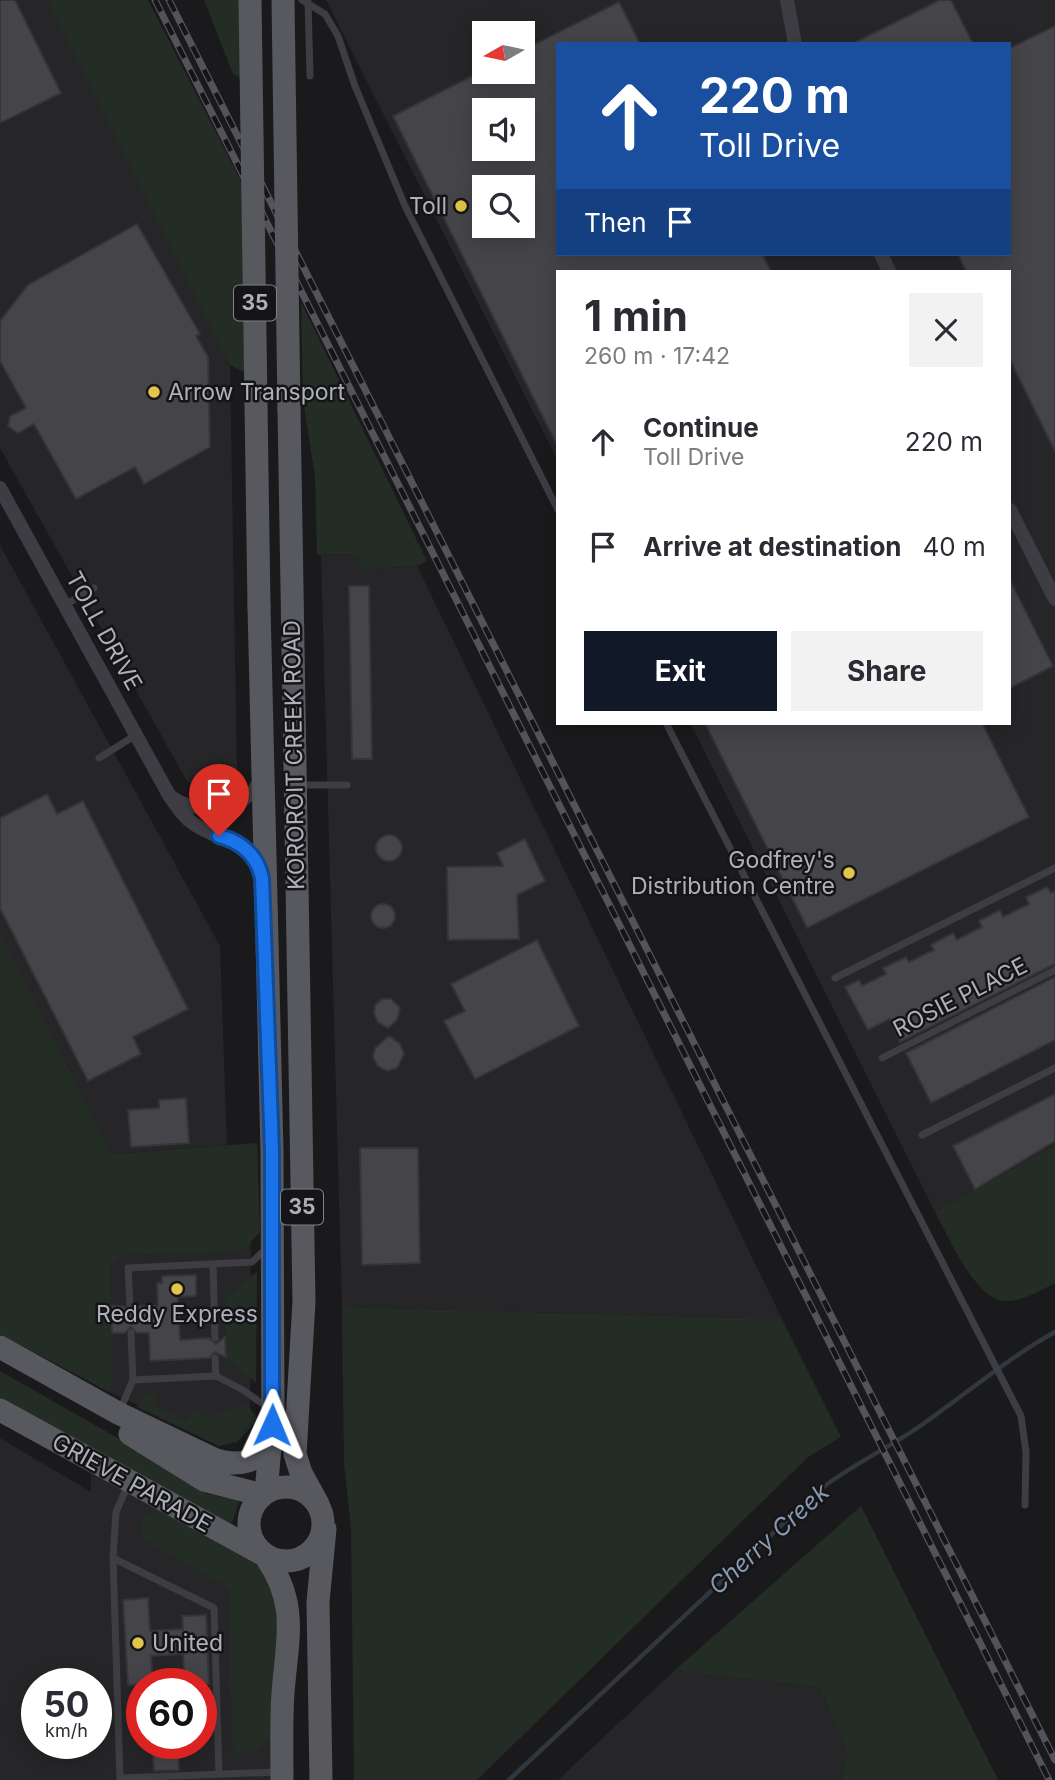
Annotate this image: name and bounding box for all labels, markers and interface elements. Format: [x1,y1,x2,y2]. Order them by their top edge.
north arrow [472,21,536,84]
map controls [472,21,535,238]
text: 220 m [699,66,850,125]
icon: ahead [584,70,675,161]
button: sound [472,98,535,161]
text: Toll Drive [699,126,840,165]
button: search [472,175,535,238]
place label: Toll [409,192,447,220]
marker: Toll [453,198,469,214]
icon: arrive [661,203,699,241]
text: Then [584,207,647,238]
road number: 35 [234,286,276,320]
text: 1 min [584,290,688,341]
button: close [909,293,983,367]
text: 260 m · 17:42 [584,342,730,370]
place label: Arrow Transport [168,378,346,406]
marker: Arrow Transport [146,384,162,400]
text: Continue [643,412,759,443]
icon: ahead [584,423,622,461]
text: 220 m [905,426,983,457]
text: Toll Drive [643,443,745,471]
icon: arrive [584,528,622,566]
text: Arrive at destination [643,531,902,562]
text: 40 m [923,531,986,562]
street label: TOLL DRIVE [60,567,148,695]
street label: KOROROIT CREEK ROAD [278,620,310,890]
button: Exit [584,631,777,711]
button: Share [791,631,983,711]
pin [189,764,249,836]
icon: arrive [200,775,238,813]
place label: Godfrey's Distribution Centre [631,846,835,900]
marker: Godfrey's Distribution Centre [841,865,857,881]
street label: ROSIE PLACE [888,951,1032,1043]
road number: 35 [281,1190,323,1224]
marker: Reddy Express [169,1281,185,1297]
place label: Reddy Express [96,1300,258,1328]
position arrow [235,1388,309,1462]
street label: GRIEVE PARADE [47,1428,217,1538]
water label: Cherry Creek [703,1477,835,1600]
place label: United [152,1629,223,1657]
marker: United [130,1635,146,1651]
speed limit sign: 60 [126,1668,217,1759]
text: 50 [44,1683,89,1725]
text: km/h [45,1720,88,1741]

